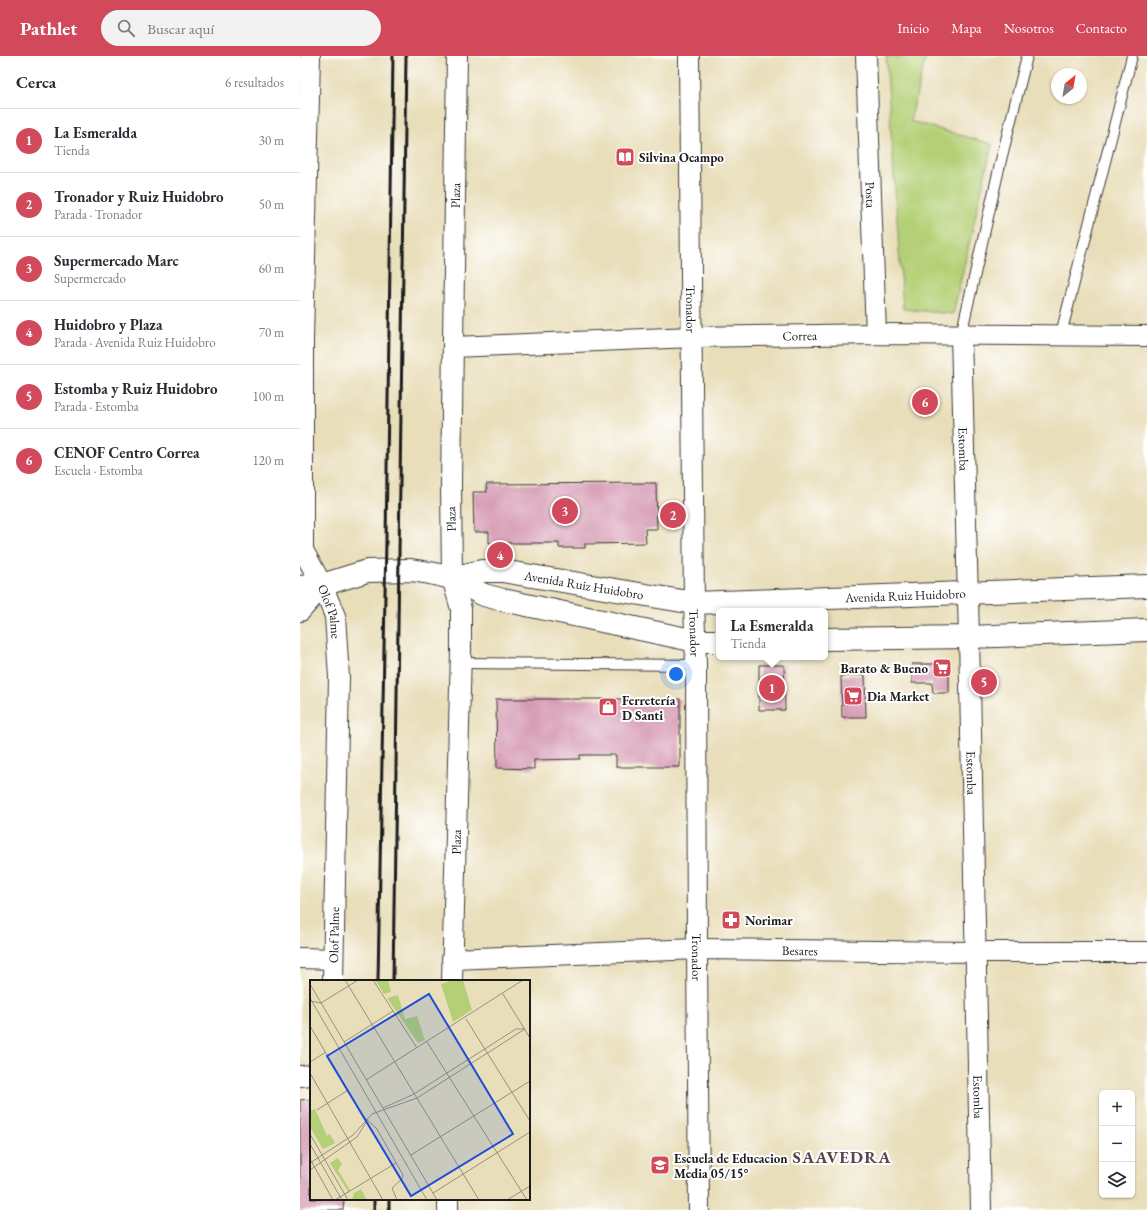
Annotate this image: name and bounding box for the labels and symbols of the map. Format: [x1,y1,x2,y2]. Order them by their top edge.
north arrow [1051,68,1087,104]
library icon: Silvina Ocampo [614,146,636,168]
place label: Silvina Ocampo [639,149,724,166]
street label: Posta [862,181,880,209]
street label: Plaza [446,182,464,208]
street label: Tronador [683,285,700,334]
street label: Correa [782,326,818,344]
pin: 6 [912,387,938,417]
street label: Estomba [955,427,973,472]
pin: 3 [552,496,578,526]
pin: 2 [660,500,686,530]
street label: Plaza [442,505,460,532]
pin: 4 [487,540,513,570]
street label: Avenida Ruiz Huidobro [522,566,645,603]
street label: Olof Palme [314,582,345,639]
street label: Avenida Ruiz Huidobro [844,584,966,606]
street label: Tronador [686,609,704,658]
supermarket icon: Barato & Bueno [931,657,953,679]
place label: Barato & Bueno [841,660,928,677]
your location [666,664,686,684]
pin: 5 [971,667,997,697]
pin: 1 [759,673,785,703]
supermarket icon: Dia Market [842,685,864,707]
place label: Dia Market [867,688,930,705]
place label: Ferretería D Santi [622,692,676,724]
shop icon: Ferretería D Santi [597,696,619,718]
street label: Estomba [963,751,981,796]
street label: Plaza [447,828,465,855]
street label: Olof Palme [325,907,343,963]
pharmacy icon: Norimar [720,909,742,931]
place label: Norimar [745,912,793,929]
street label: Tronador [688,933,706,981]
street label: Besares [782,941,818,959]
inset map [310,980,530,1200]
street label: Estomba [970,1075,988,1120]
district label: SAAVEDRA [793,1146,891,1168]
place label: Escuela de Educacion Media 05/15° [674,1150,788,1182]
school or university icon: Escuela de Educacion Media 05/15° [649,1154,671,1176]

